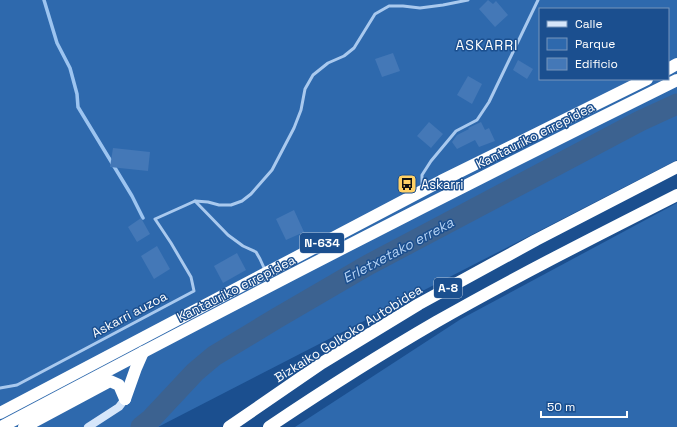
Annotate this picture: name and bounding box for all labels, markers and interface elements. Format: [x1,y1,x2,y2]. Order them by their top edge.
legend [539,8,669,80]
text: Calle [575,16,603,32]
district label: ASKARRI [456,36,518,54]
text: Parque [575,36,615,52]
text: Edificio [575,56,618,72]
street label: Kantauriko errepidea [473,98,598,173]
bus stop icon: Askarri [396,173,418,195]
place label: Askarri [421,176,463,193]
water label: Erletxetako erreka [339,213,457,287]
road number: N-634 [300,233,344,253]
street label: Kantauriko errepidea [174,251,299,326]
road number: A-8 [434,278,462,298]
street label: Bizkaiko Golkoko Autobidea [271,281,426,386]
street label: Askarri auzoa [89,287,170,341]
scale bar [541,393,627,419]
text: 50 m [547,399,575,415]

